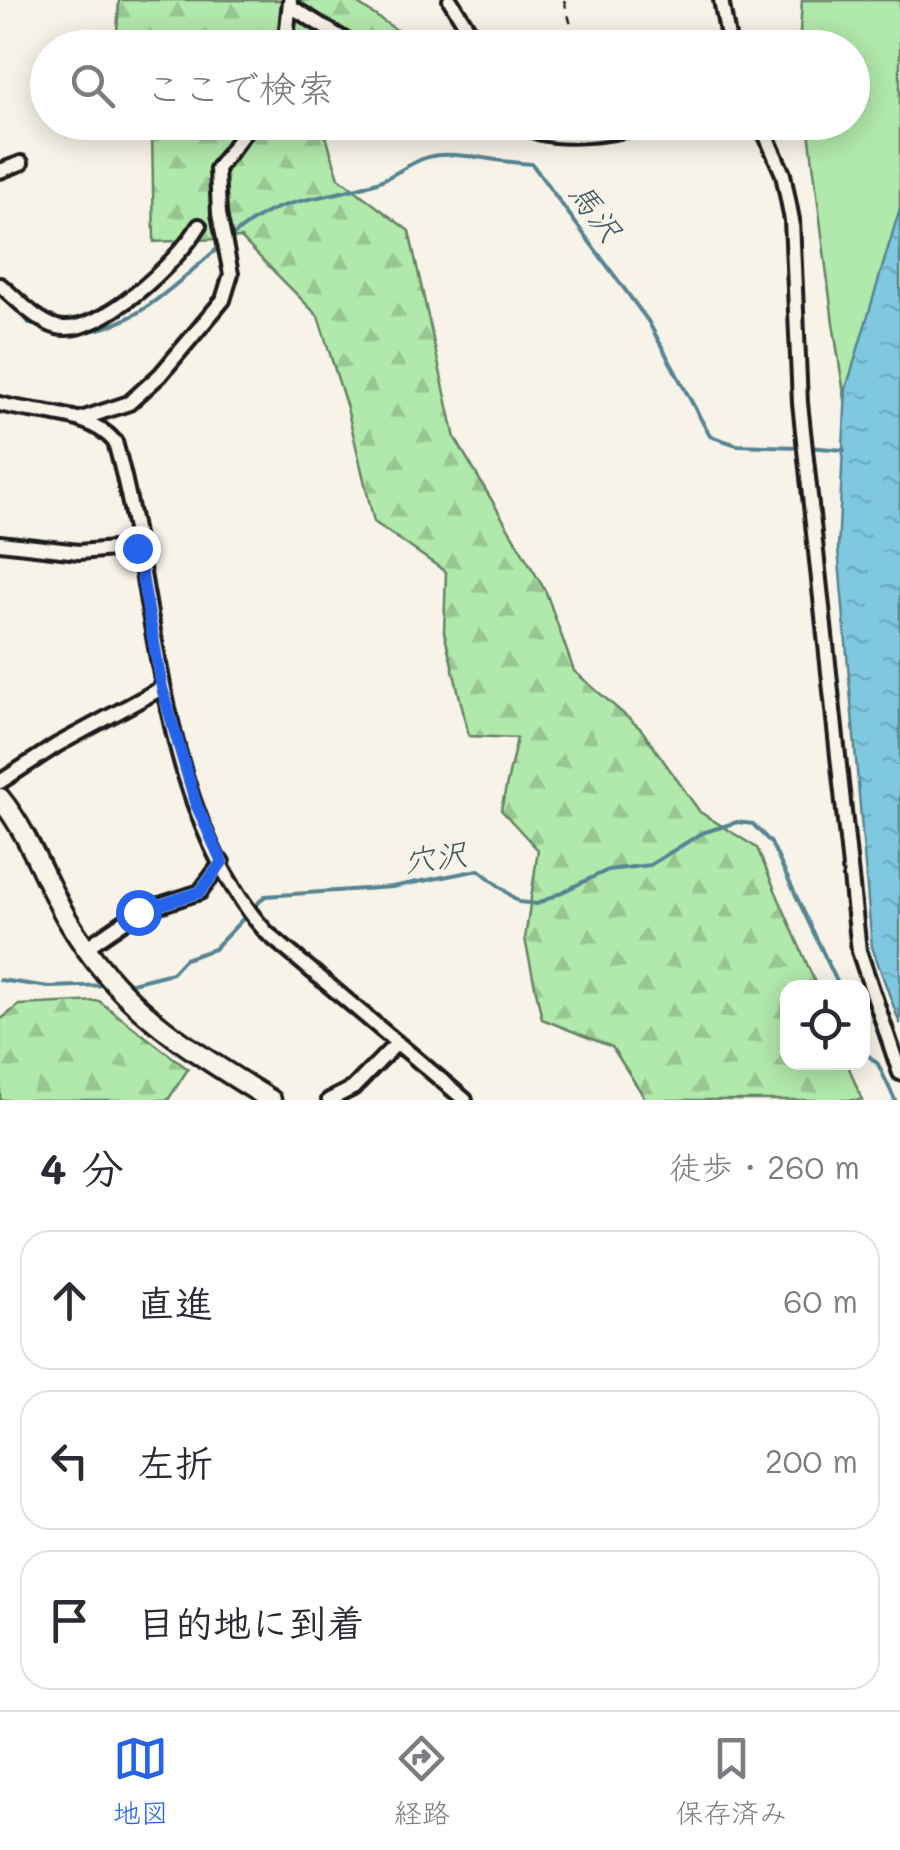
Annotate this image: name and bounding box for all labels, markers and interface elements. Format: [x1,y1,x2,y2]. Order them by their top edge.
search box [30,30,870,140]
icon: search [65,58,120,113]
text: ここで検索 [145,62,335,112]
water label: 馬沢 [561,173,633,250]
route end [115,526,161,572]
water label: 穴沢 [400,831,470,881]
route start [116,890,162,936]
map controls [780,980,870,1070]
button: locate [780,980,870,1070]
text: 4 分 [40,1140,124,1195]
text: 徒歩 · 260 m [669,1145,860,1187]
icon: ahead [42,1273,97,1328]
text: 直進 [137,1277,213,1327]
text: 60 m [783,1279,858,1321]
icon: left [42,1433,97,1488]
text: 左折 [137,1437,213,1487]
text: 200 m [765,1439,858,1481]
icon: arrive [42,1593,97,1648]
text: 目的地に到着 [137,1597,365,1647]
tab: 地図 [113,1731,169,1831]
tab: 経路 [394,1731,450,1831]
tab: 保存済み [675,1731,787,1831]

